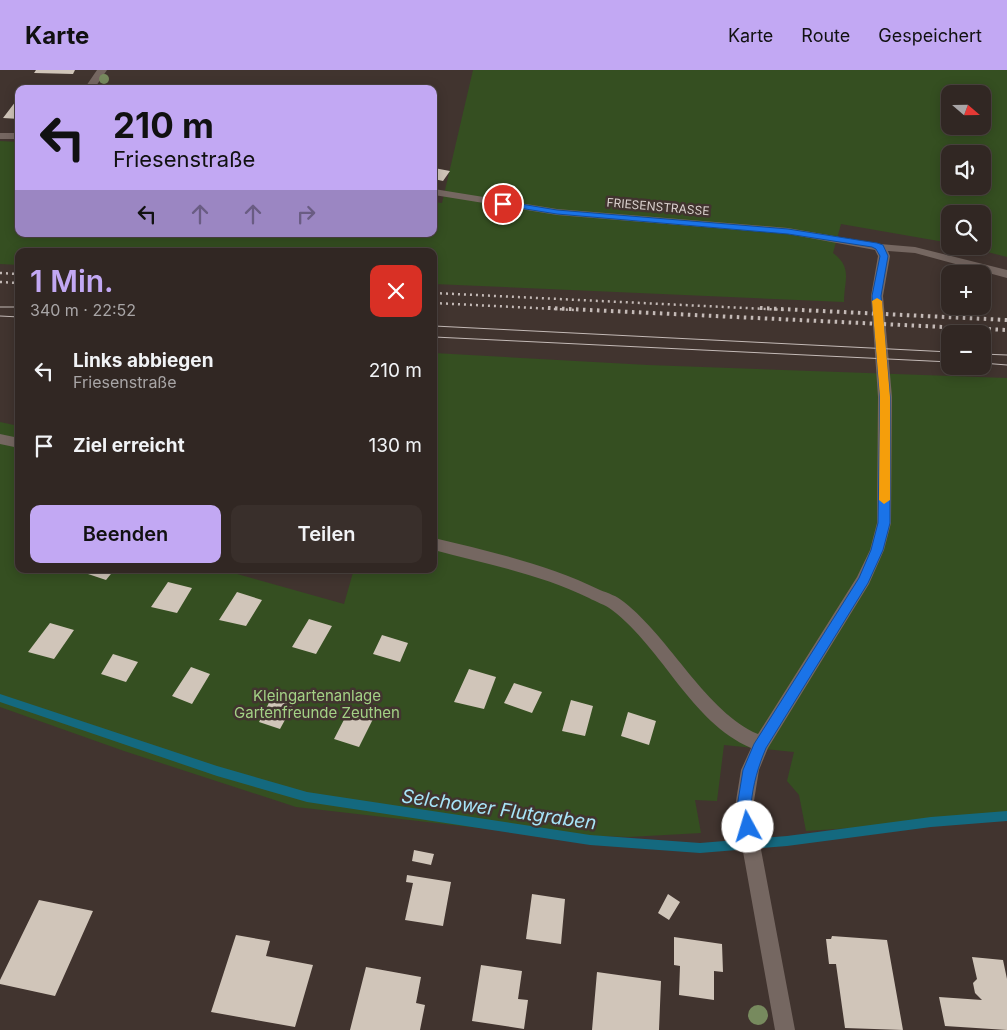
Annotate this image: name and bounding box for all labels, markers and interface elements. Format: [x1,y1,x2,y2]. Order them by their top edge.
text: Karte [25,21,89,50]
text: Karte [728,25,773,46]
text: Route [801,25,850,46]
text: Gespeichert [878,25,982,46]
north arrow [941,85,991,135]
map controls [941,85,991,375]
text: 210 m [113,104,214,146]
icon: left [30,105,95,170]
button: sound [941,145,991,195]
text: Friesenstraße [113,146,255,172]
pin [482,183,524,225]
icon: arrive [489,190,517,218]
street label: FRIESENSTRASSE [606,195,710,218]
icon: left [133,200,161,228]
icon: ahead [186,200,214,228]
icon: ahead [239,200,267,228]
icon: right [292,200,320,228]
button: search [941,205,991,255]
text: 1 Min. [30,263,114,299]
button: close [370,265,422,317]
button: + [941,265,991,315]
text: 340 m · 22:52 [30,300,136,320]
button: − [941,325,991,375]
text: Links abbiegen [73,349,214,372]
icon: left [30,357,58,385]
text: 210 m [369,359,422,382]
text: Friesenstraße [73,372,177,392]
icon: arrive [30,432,58,460]
text: Ziel erreicht [73,434,185,457]
text: 130 m [369,434,422,457]
button: Beenden [30,505,221,563]
button: Teilen [231,505,422,563]
park label: Kleingartenanlage Gartenfreunde Zeuthen [234,686,400,722]
water label: Selchower Flutgraben [400,784,598,835]
position arrow [721,800,773,852]

